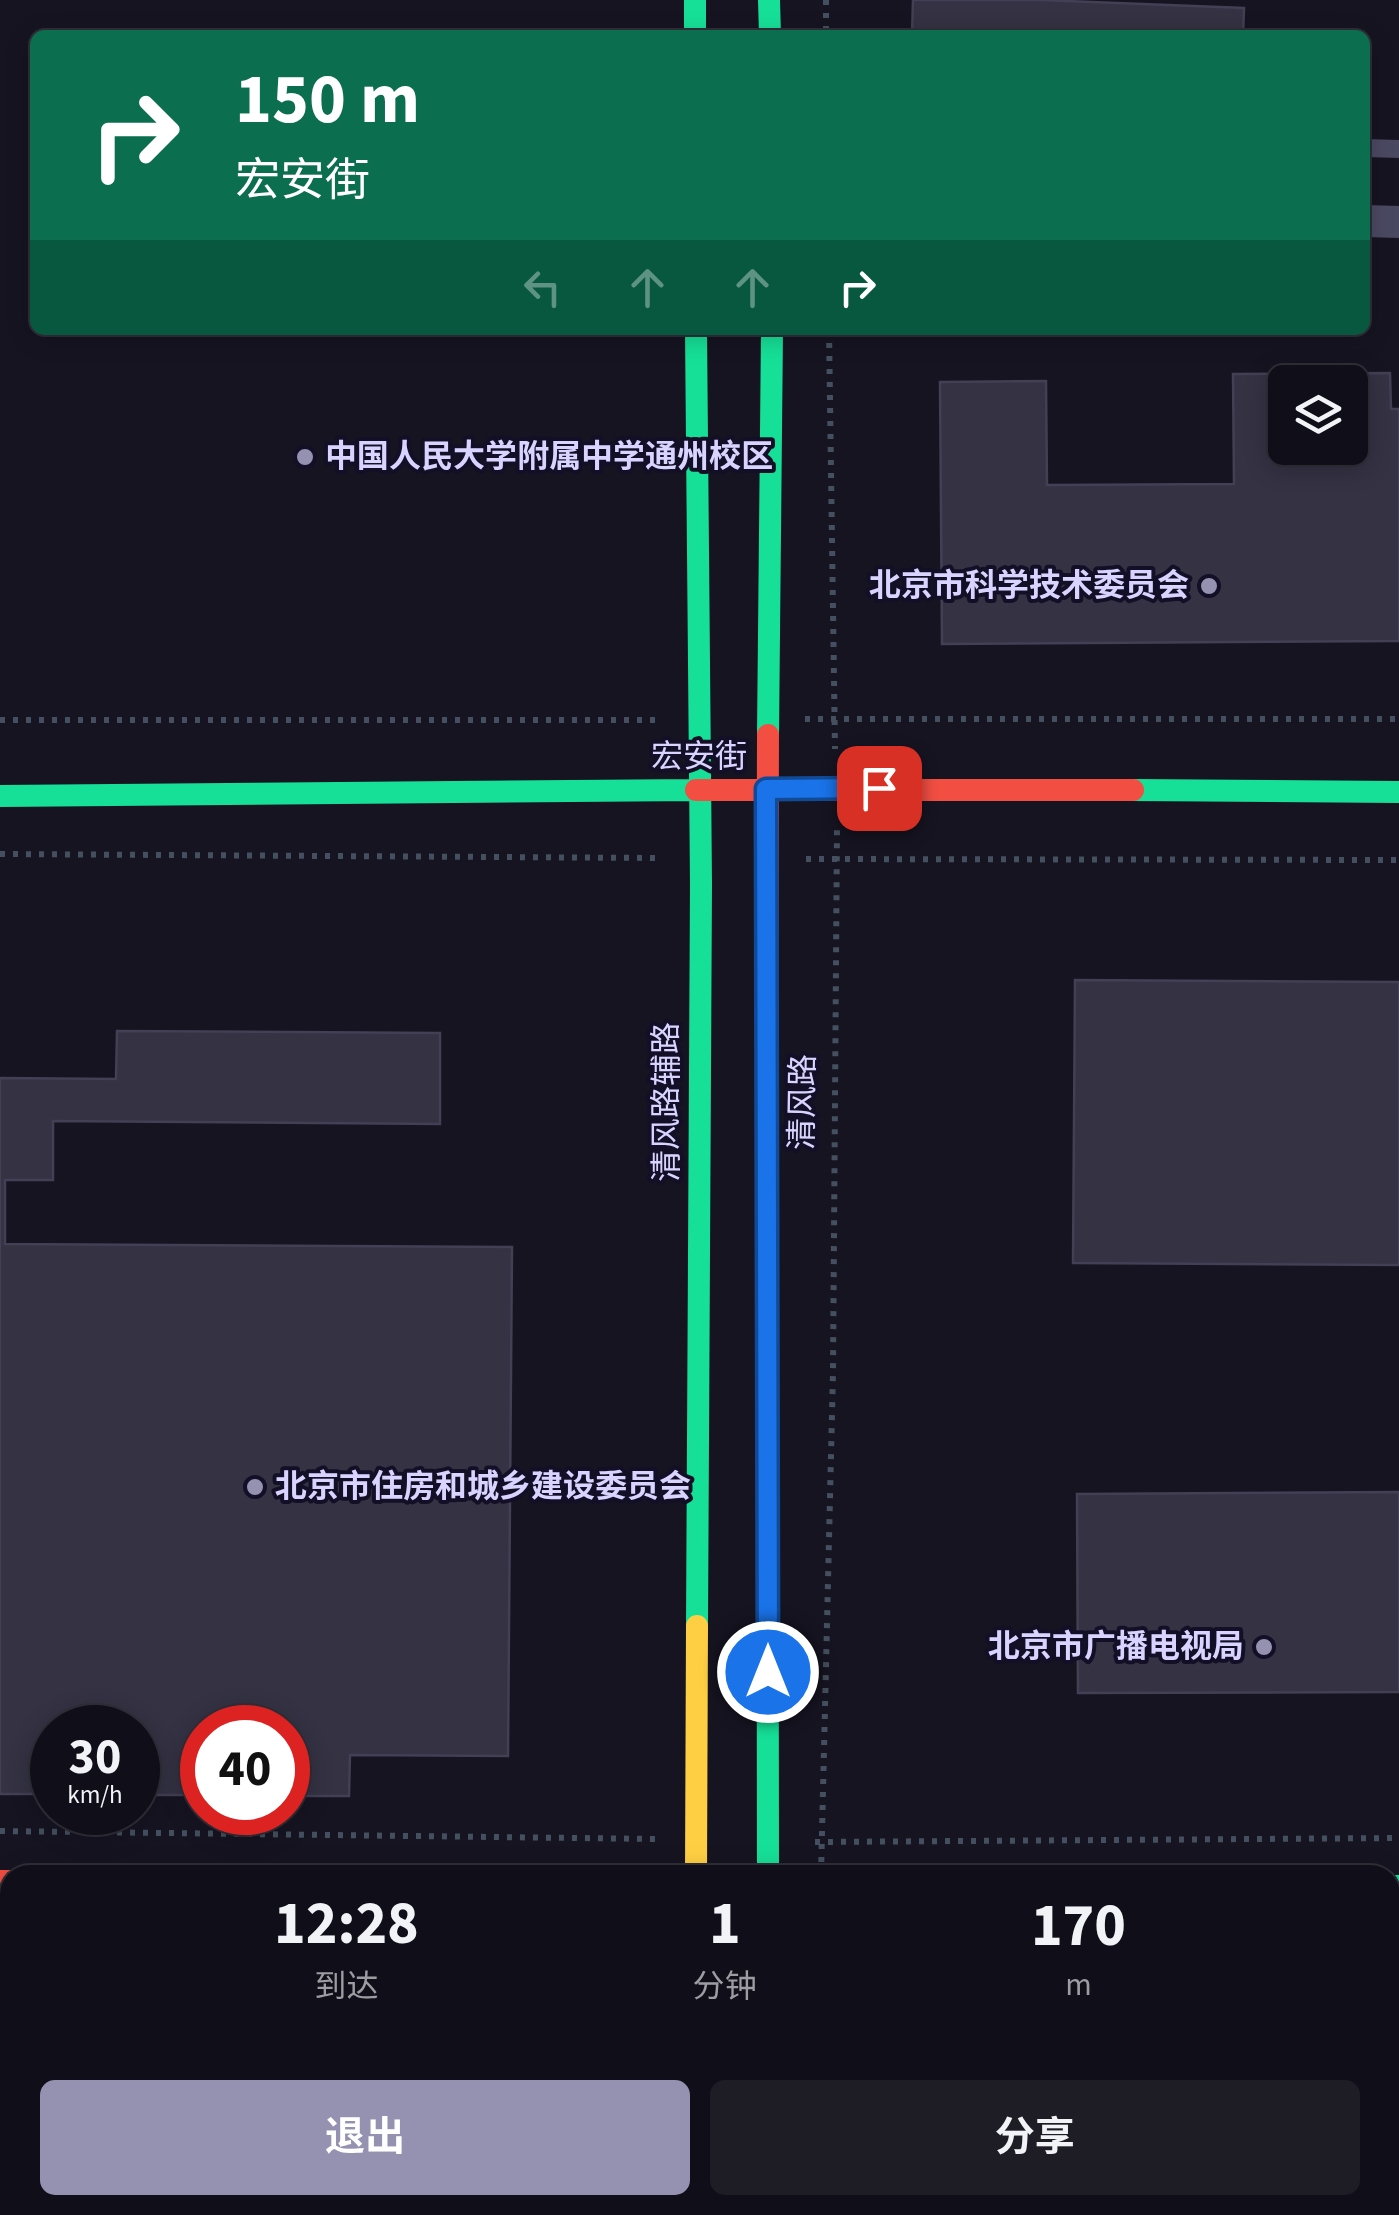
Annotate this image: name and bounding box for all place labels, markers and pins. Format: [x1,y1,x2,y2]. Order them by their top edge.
place label: 中国人民大学附属中学通州校区 [325,434,773,480]
marker: 中国人民大学附属中学通州校区 [294,446,316,468]
place label: 北京市科学技术委员会 [869,563,1189,609]
marker: 北京市科学技术委员会 [1198,575,1220,597]
pin [837,746,922,831]
place label: 北京市住房和城乡建设委员会 [275,1464,691,1510]
marker: 北京市住房和城乡建设委员会 [244,1476,266,1498]
place label: 北京市广播电视局 [988,1624,1244,1670]
marker: 北京市广播电视局 [1253,1636,1275,1658]

